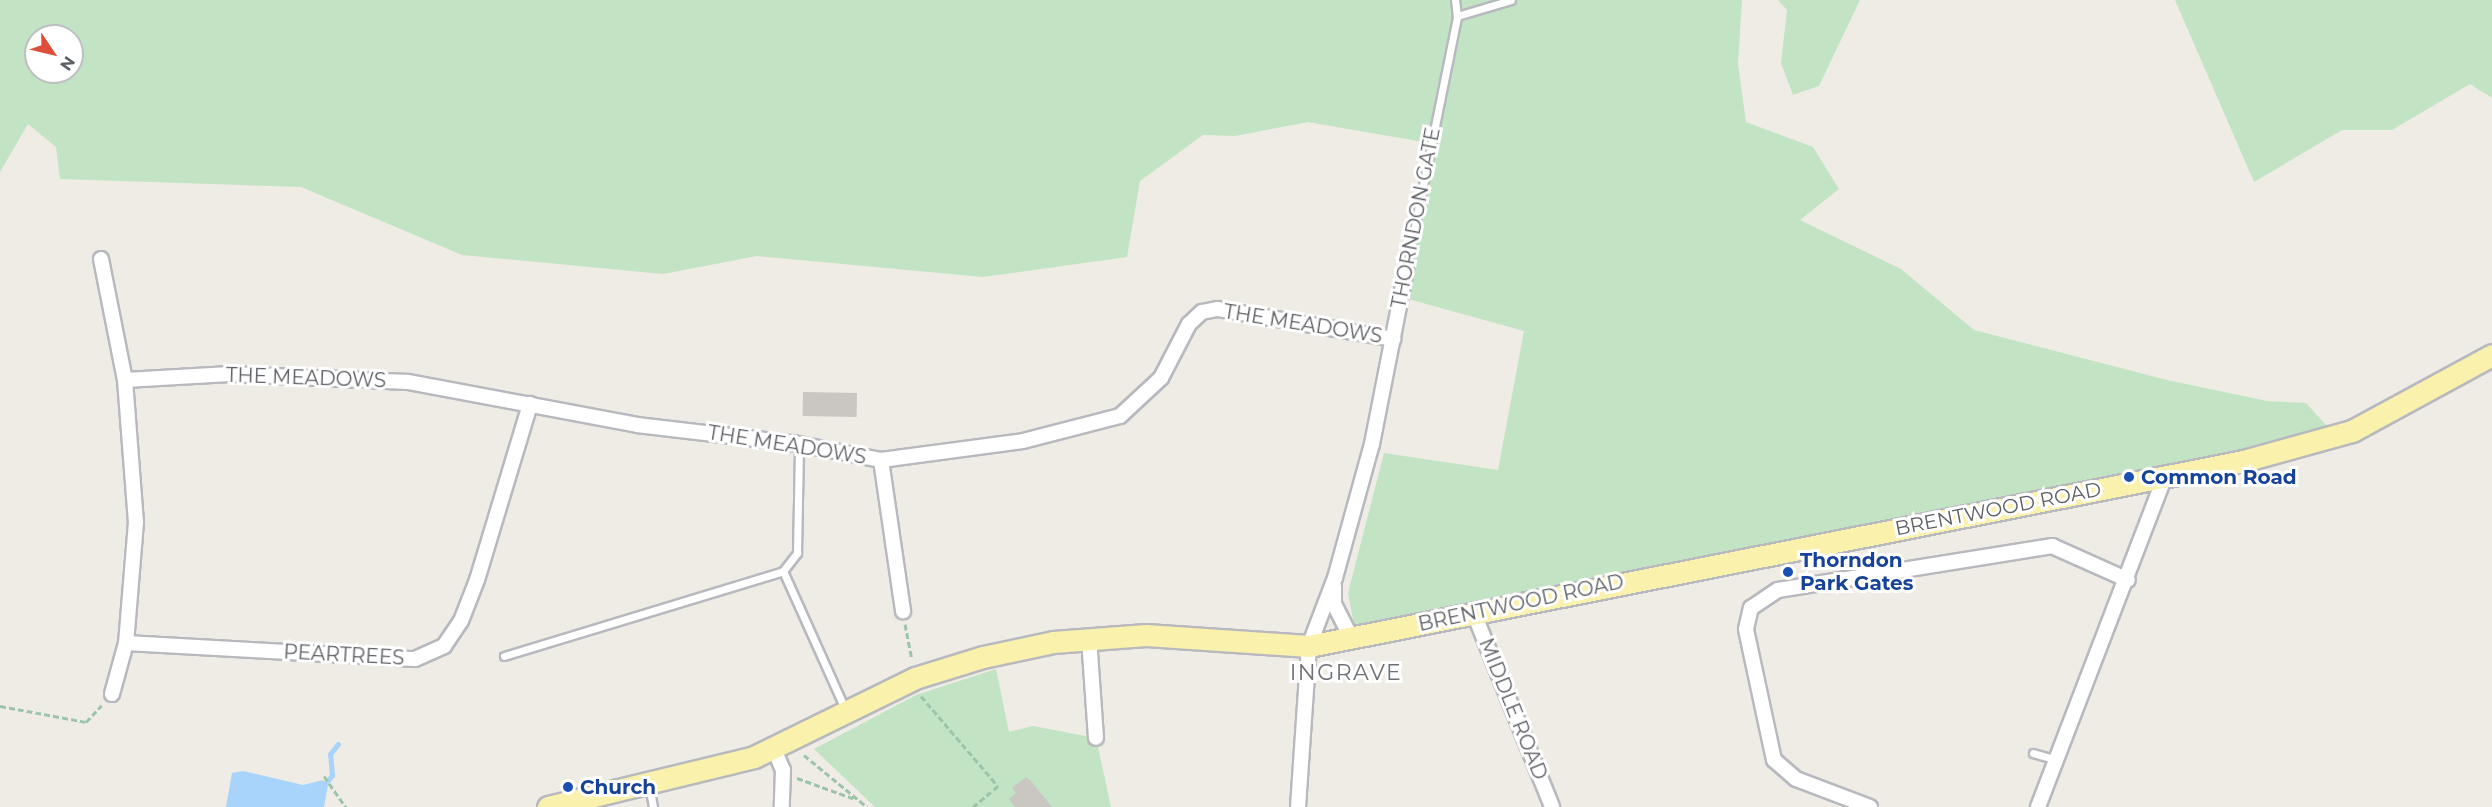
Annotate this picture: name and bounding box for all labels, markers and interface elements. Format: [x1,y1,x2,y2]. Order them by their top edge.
north arrow [24,24,84,84]
text: N [56,53,79,74]
street label: THORNDON GATE [1387,125,1445,311]
street label: THE MEADOWS [1222,300,1384,348]
street label: THE MEADOWS [225,363,387,393]
street label: THE MEADOWS [706,421,868,469]
place label: Common Road [2141,465,2297,489]
marker: Common Road [2122,470,2136,484]
street label: BRENTWOOD ROAD [1893,477,2103,541]
place label: Thorndon Park Gates [1800,548,1913,595]
marker: Thorndon Park Gates [1781,565,1795,579]
street label: BRENTWOOD ROAD [1416,569,1626,637]
street label: MIDDLE ROAD [1474,635,1552,783]
street label: PEARTREES [283,640,405,670]
district label: INGRAVE [1290,660,1402,686]
place label: Church [580,775,656,799]
marker: Church [561,780,575,794]

